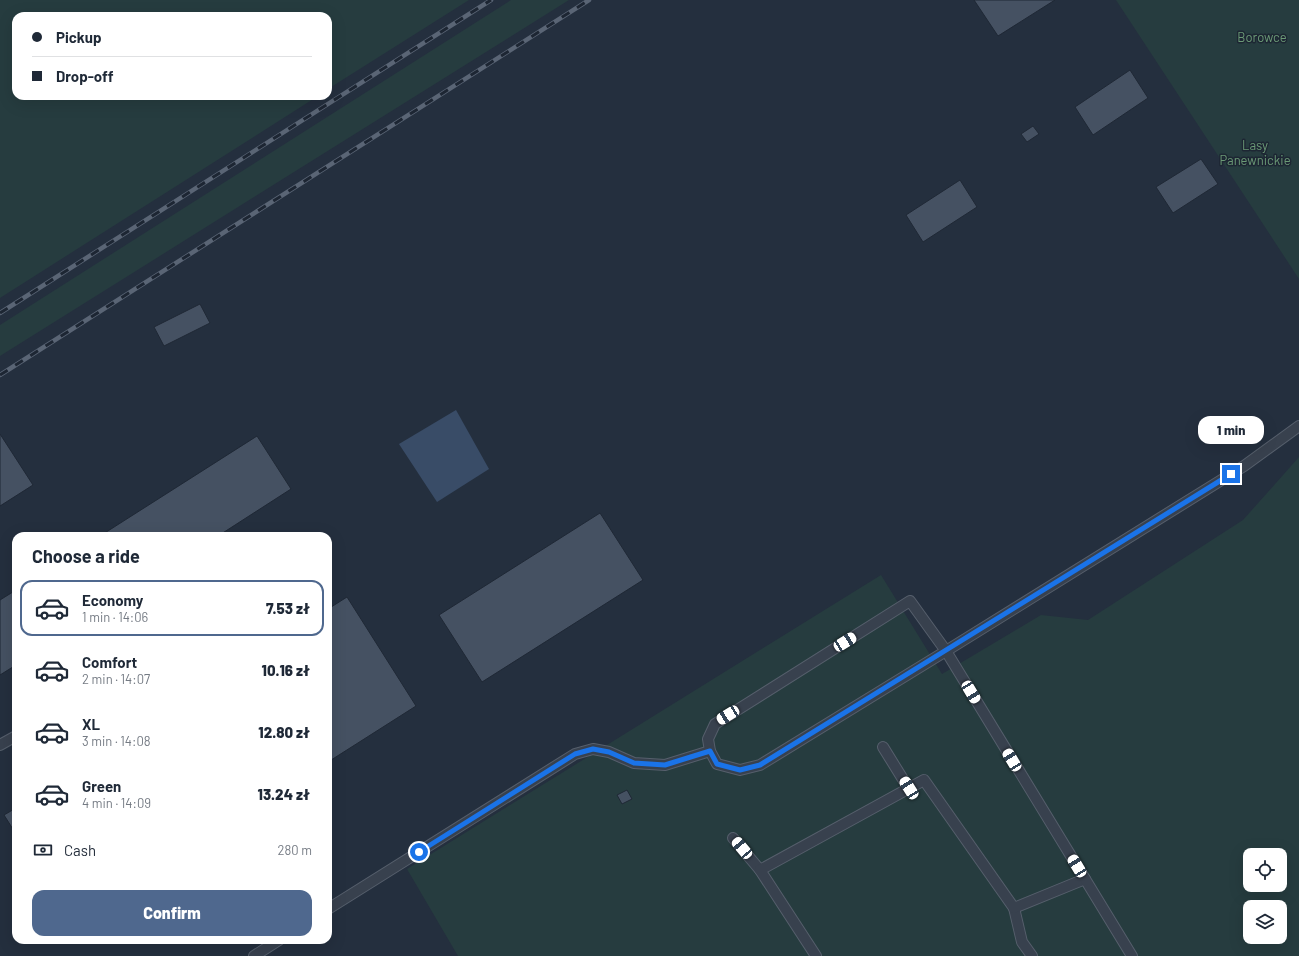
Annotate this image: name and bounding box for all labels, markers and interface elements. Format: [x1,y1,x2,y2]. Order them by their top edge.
text: Pickup [56,28,102,46]
park label: Borowce [1237,29,1287,45]
text: Drop-off [56,67,114,85]
park label: Lasy Panewnickie [1219,137,1291,168]
callout: 1 min [1198,416,1264,444]
text: 1 min [1217,422,1245,438]
route end [1222,465,1240,483]
text: Choose a ride [32,545,140,567]
icon: car [34,590,70,626]
text: Economy [82,591,143,609]
text: 7.53 zł [266,599,310,617]
text: 1 min · 14:06 [82,609,148,625]
car [832,631,858,653]
icon: car [34,652,70,688]
text: Comfort [82,653,137,671]
text: 10.16 zł [262,661,310,679]
text: 2 min · 14:07 [82,671,150,687]
car [960,679,982,705]
car [715,704,741,726]
icon: car [34,714,70,750]
text: XL [82,715,100,733]
text: 12.80 zł [258,723,310,741]
text: 3 min · 14:08 [82,733,151,749]
car [1001,747,1023,773]
car [898,775,920,801]
icon: car [34,776,70,812]
text: Green [82,777,121,795]
text: 13.24 zł [258,785,310,803]
text: 4 min · 14:09 [82,795,151,811]
car [730,835,754,861]
icon: cash [32,839,54,861]
text: Cash [64,841,96,859]
text: 280 m [278,842,312,858]
route start [410,843,428,861]
map controls [1243,848,1287,944]
button: locate [1243,848,1287,892]
car [1066,853,1088,879]
button: Confirm [32,890,312,936]
button: layers [1243,900,1287,944]

